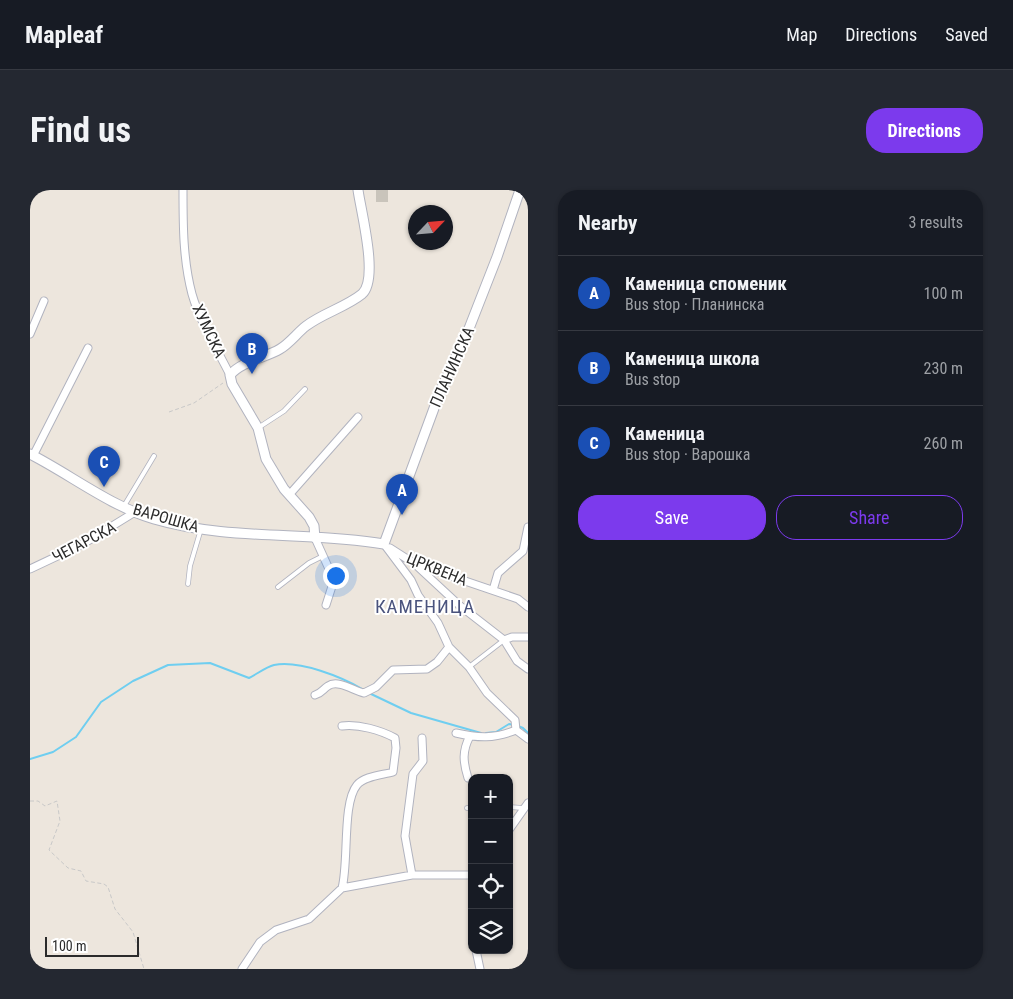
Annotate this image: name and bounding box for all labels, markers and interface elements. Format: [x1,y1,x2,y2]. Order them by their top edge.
text: Mapleaf [25,21,103,49]
text: Map [786,24,817,45]
text: Directions [845,24,917,45]
text: Saved [945,24,988,45]
button: Directions [866,108,983,153]
text: Find us [30,110,131,151]
north arrow [408,205,453,250]
text: Nearby [578,211,637,235]
text: 3 results [908,213,963,232]
text: Каменица споменик [625,272,787,295]
text: A [589,284,599,303]
text: 100 m [924,284,963,303]
text: Bus stop · Планинска [625,295,764,314]
street label: ХУМСКА [188,301,230,361]
street label: ПЛАНИНСКА [426,324,478,410]
pin: B [236,333,268,374]
text: Каменица школа [625,347,760,370]
text: B [590,359,598,378]
text: 230 m [924,359,963,378]
text: Bus stop [625,370,680,389]
text: Каменица [625,422,705,445]
text: C [589,434,599,453]
text: 260 m [924,434,963,453]
text: Bus stop · Варошка [625,445,750,464]
pin: C [88,446,120,487]
pin: A [386,474,418,515]
button: Save [578,495,766,540]
button: Share [776,495,963,540]
street label: ВАРОШКА [131,500,201,536]
street label: ЧЕГАРСКА [49,517,119,567]
street label: ЦРКВЕНА [404,548,470,590]
your location [323,563,349,589]
district label: КАМЕНИЦА [375,595,475,618]
map controls [468,774,513,954]
button: + [468,774,513,819]
button: − [468,819,513,864]
button: locate [468,864,513,909]
button: layers [468,909,513,954]
scale bar [45,934,139,957]
text: 100 m [52,938,87,954]

